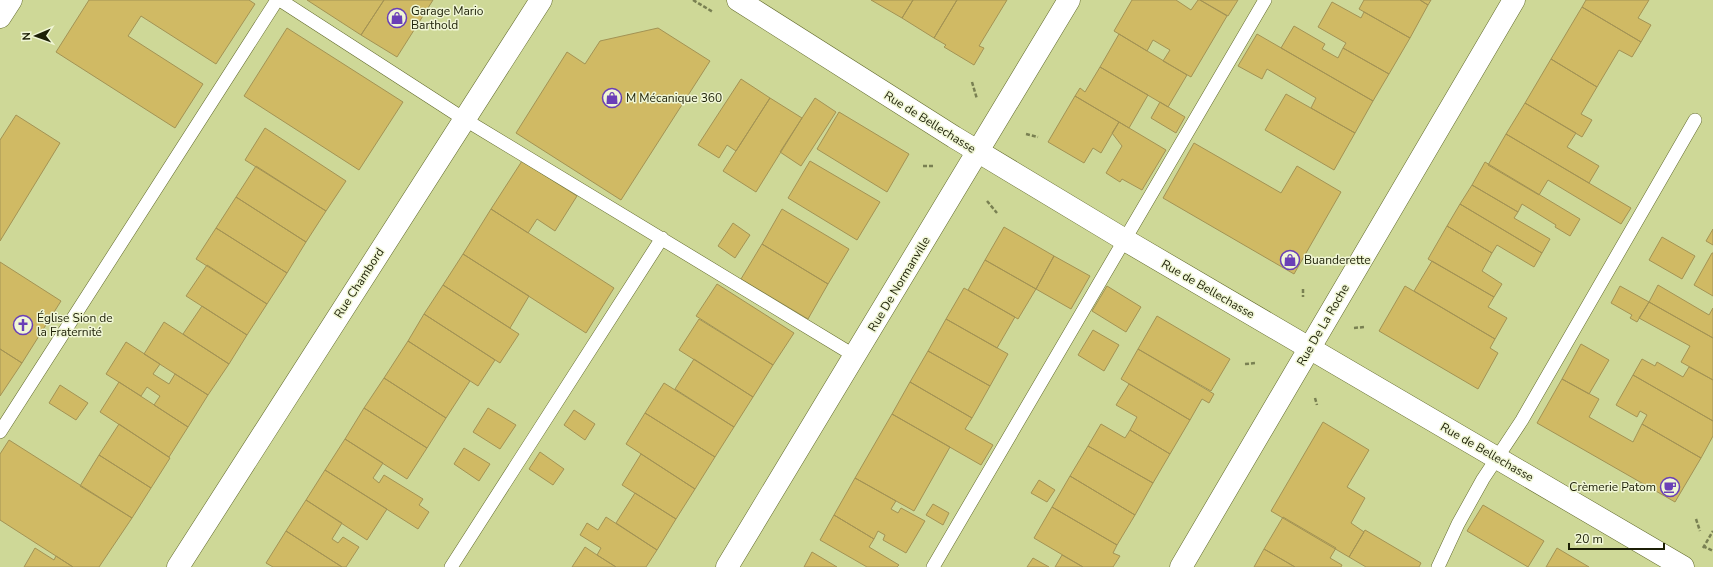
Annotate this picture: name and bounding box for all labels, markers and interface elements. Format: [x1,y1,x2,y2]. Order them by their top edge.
place label: Garage Mario Barthold [411,3,484,33]
shop icon: Garage Mario Barthold [386,7,408,29]
north arrow [16,16,56,56]
text: N [19,32,34,41]
shop icon: M Mécanique 360 [601,87,623,109]
street label: Rue de Bellechasse [881,87,979,157]
place label: M Mécanique 360 [626,90,722,106]
street label: Rue De Normanville [864,233,934,335]
street label: Rue Chambord [330,245,388,321]
shop icon: Buanderette [1279,249,1301,271]
place label: Buanderette [1304,252,1371,268]
street label: Rue de Bellechasse [1158,256,1258,322]
street label: Rue De La Roche [1293,281,1353,369]
place label: Église Sion de la Fraternité [37,310,113,340]
church icon: Église Sion de la Fraternité [12,314,34,336]
street label: Rue de Bellechasse [1437,419,1537,485]
cafe icon: Crèmerie Patom [1659,476,1681,498]
place label: Crèmerie Patom [1569,479,1656,495]
scale bar [1569,525,1664,551]
text: 20 m [1575,531,1603,547]

